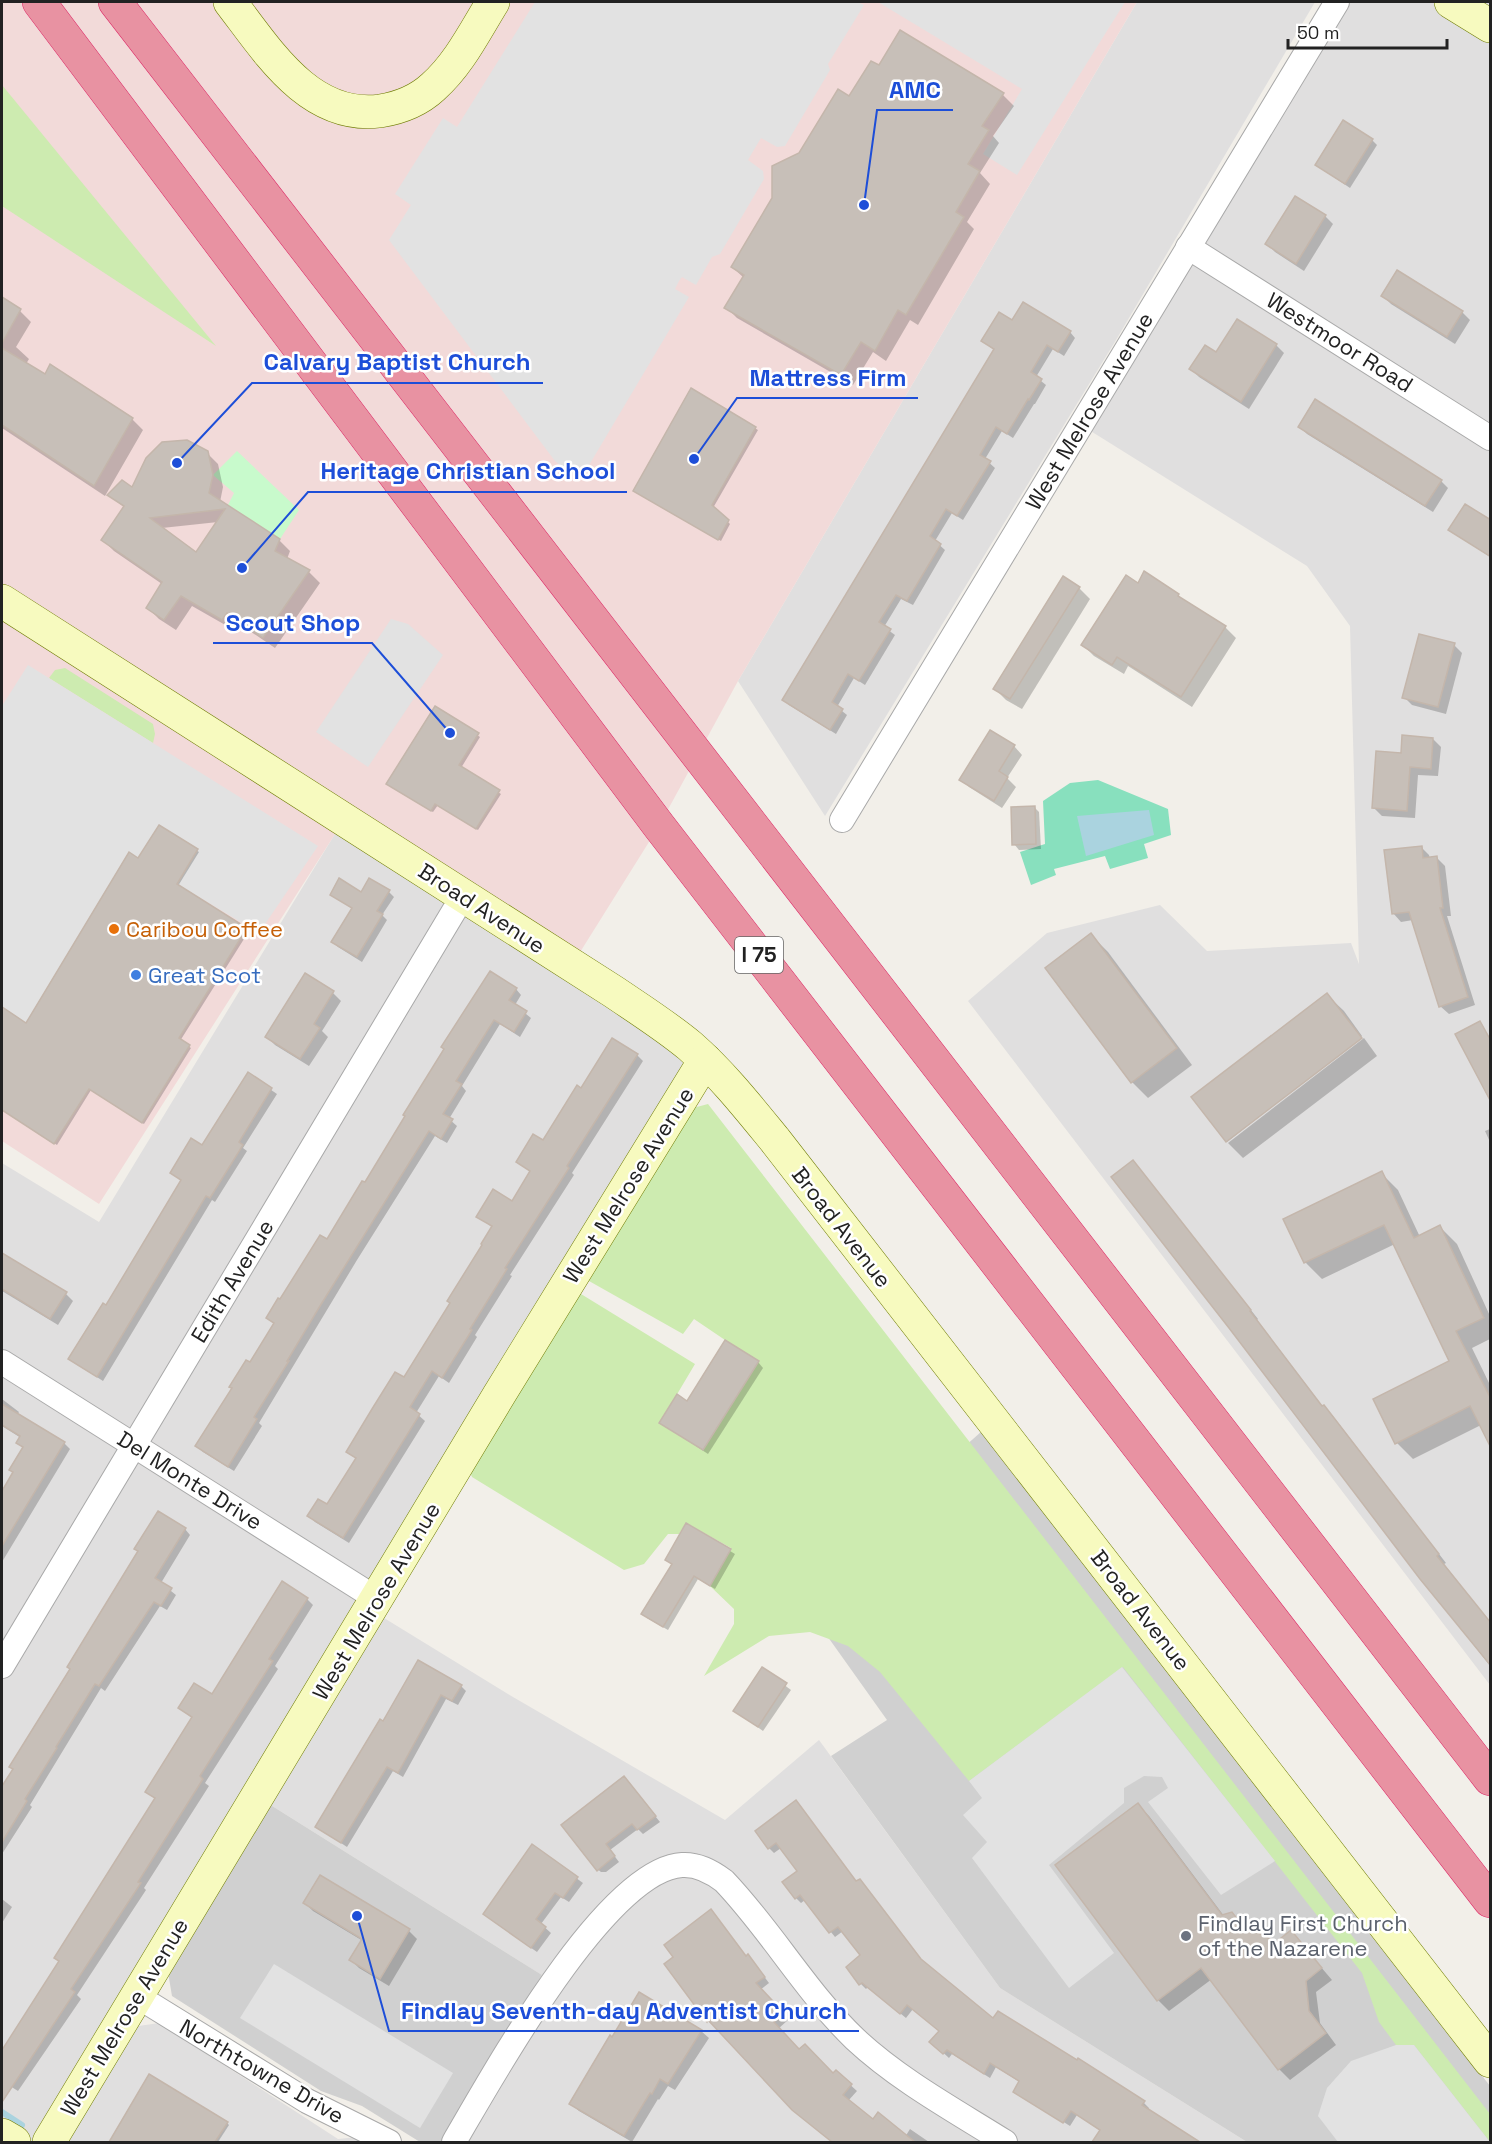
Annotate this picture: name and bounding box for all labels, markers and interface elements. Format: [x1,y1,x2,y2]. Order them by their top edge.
scale bar [1288,12,1447,50]
text: 50 m [1297,21,1339,44]
callout: AMC [877,68,953,110]
text: AMC [889,74,941,105]
street label: Westmoor Road [1262,286,1418,398]
street label: West Melrose Avenue [1019,307,1159,515]
callout: Calvary Baptist Church [252,341,543,383]
text: Calvary Baptist Church [263,346,531,377]
callout: Mattress Firm [737,356,918,398]
text: Mattress Firm [749,362,907,393]
callout: Heritage Christian School [308,450,627,492]
text: Heritage Christian School [320,455,616,486]
callout: Scout Shop [213,601,372,643]
text: Scout Shop [226,607,360,638]
street label: Broad Avenue [413,857,551,959]
place label: Caribou Coffee [126,915,283,943]
marker: Caribou Coffee [107,922,121,936]
road number: I 75 [735,937,783,973]
place label: Great Scot [148,961,261,989]
marker: Great Scot [129,968,143,982]
street label: West Melrose Avenue [556,1082,700,1288]
street label: Broad Avenue [786,1161,898,1293]
street label: Edith Avenue [184,1214,280,1348]
street label: Del Monte Drive [112,1424,268,1536]
street label: West Melrose Avenue [306,1497,446,1705]
street label: Broad Avenue [1085,1544,1197,1676]
place label: Findlay First Church of the Nazarene [1198,1909,1408,1962]
street label: West Melrose Avenue [54,1913,194,2121]
marker: Findlay First Church of the Nazarene [1179,1929,1193,1943]
callout: Findlay Seventh-day Adventist Church [389,1989,859,2031]
text: Findlay Seventh-day Adventist Church [401,1995,847,2026]
street label: Northtowne Drive [175,2013,349,2129]

